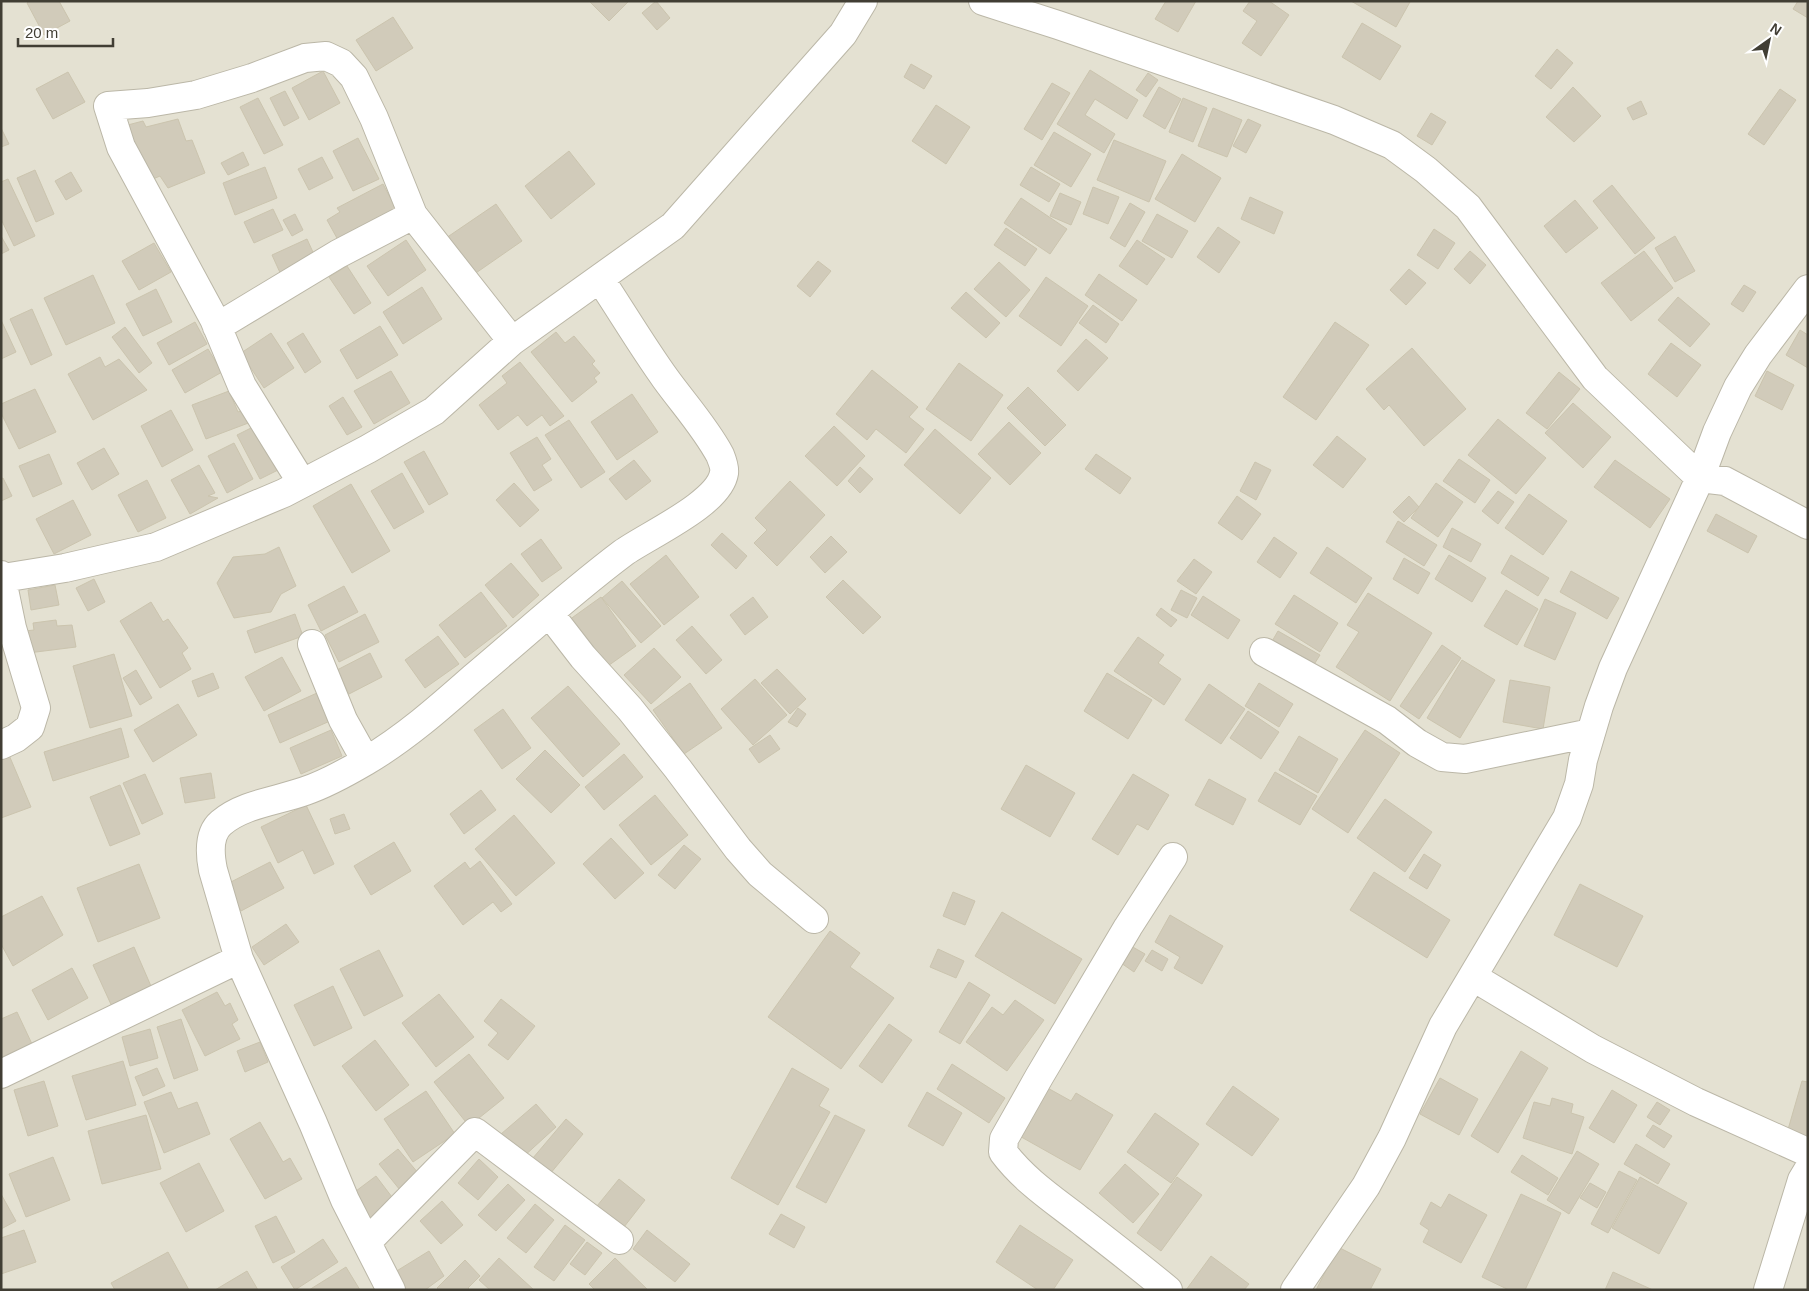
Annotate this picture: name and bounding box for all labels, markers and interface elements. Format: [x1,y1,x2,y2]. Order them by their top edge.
scale bar [18,15,112,47]
north arrow [1744,15,1794,65]
text: N [1767,20,1785,39]
text: 20 m [25,24,58,41]

